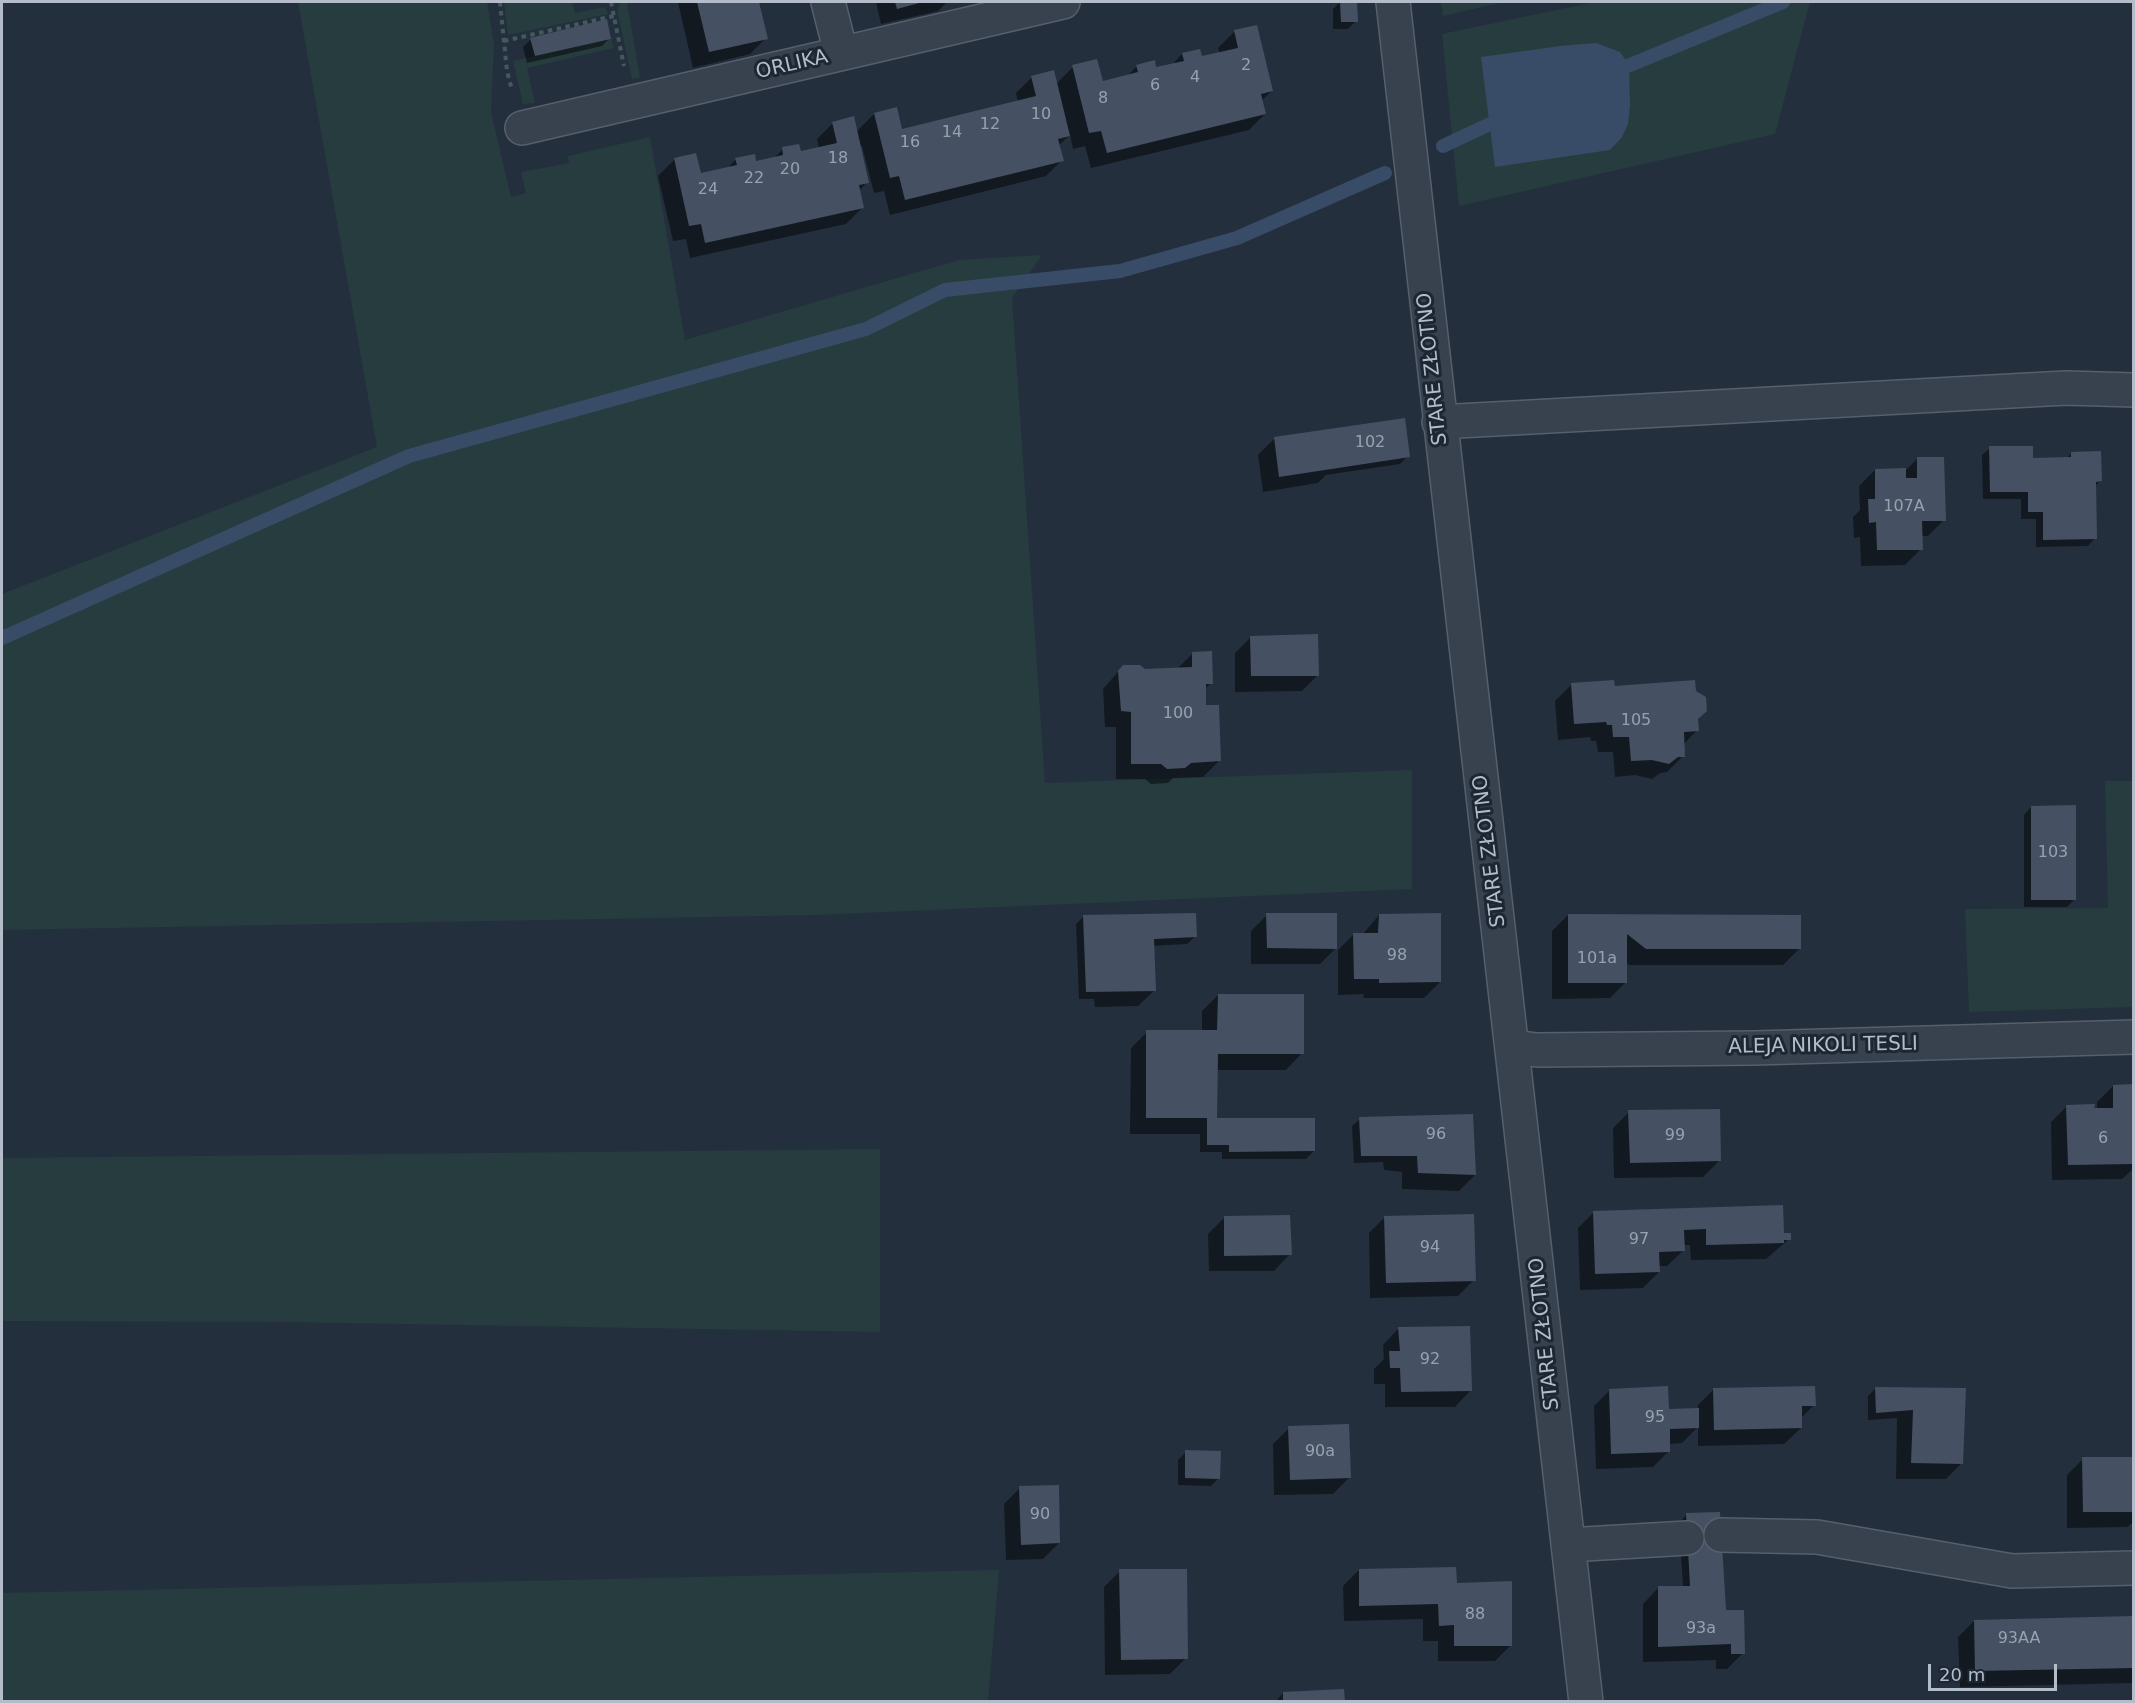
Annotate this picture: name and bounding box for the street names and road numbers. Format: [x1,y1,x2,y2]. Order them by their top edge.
street label: ORLIKA [754,45,830,85]
street label: STARE ZŁOTNO [1413,291,1453,447]
street label: STARE ZŁOTNO [1469,773,1511,929]
street label: ALEJA NIKOLI TESLI [1728,1032,1918,1060]
street label: STARE ZŁOTNO [1525,1256,1565,1412]

